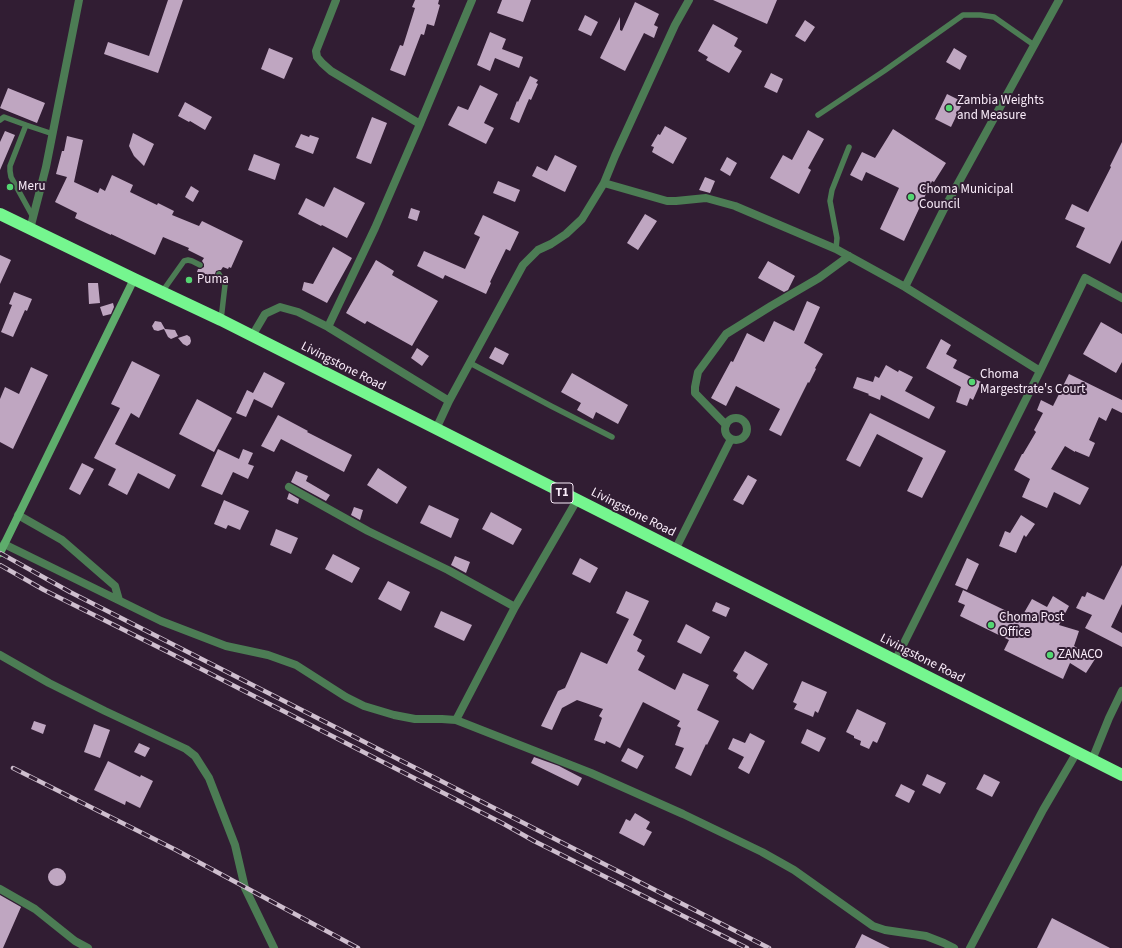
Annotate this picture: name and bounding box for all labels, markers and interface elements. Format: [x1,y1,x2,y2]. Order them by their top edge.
place label: Zambia Weights and Measure [957,93,1044,124]
marker: Zambia Weights and Measure [944,103,954,113]
place label: Meru [18,179,45,195]
marker: Meru [5,182,15,192]
place label: Choma Municipal Council [919,182,1013,213]
marker: Choma Municipal Council [906,192,916,202]
place label: Puma [197,272,229,288]
marker: Puma [184,275,194,285]
street label: Livingstone Road [298,339,388,395]
place label: Choma Margestrate's Court [980,367,1085,398]
marker: Choma Margestrate's Court [967,377,977,387]
road number: T1 [551,483,573,503]
street label: Livingstone Road [588,485,678,541]
place label: Choma Post Office [999,610,1064,641]
marker: Choma Post Office [986,620,996,630]
street label: Livingstone Road [877,631,967,687]
place label: ZANACO [1058,647,1103,663]
marker: ZANACO [1045,650,1055,660]

